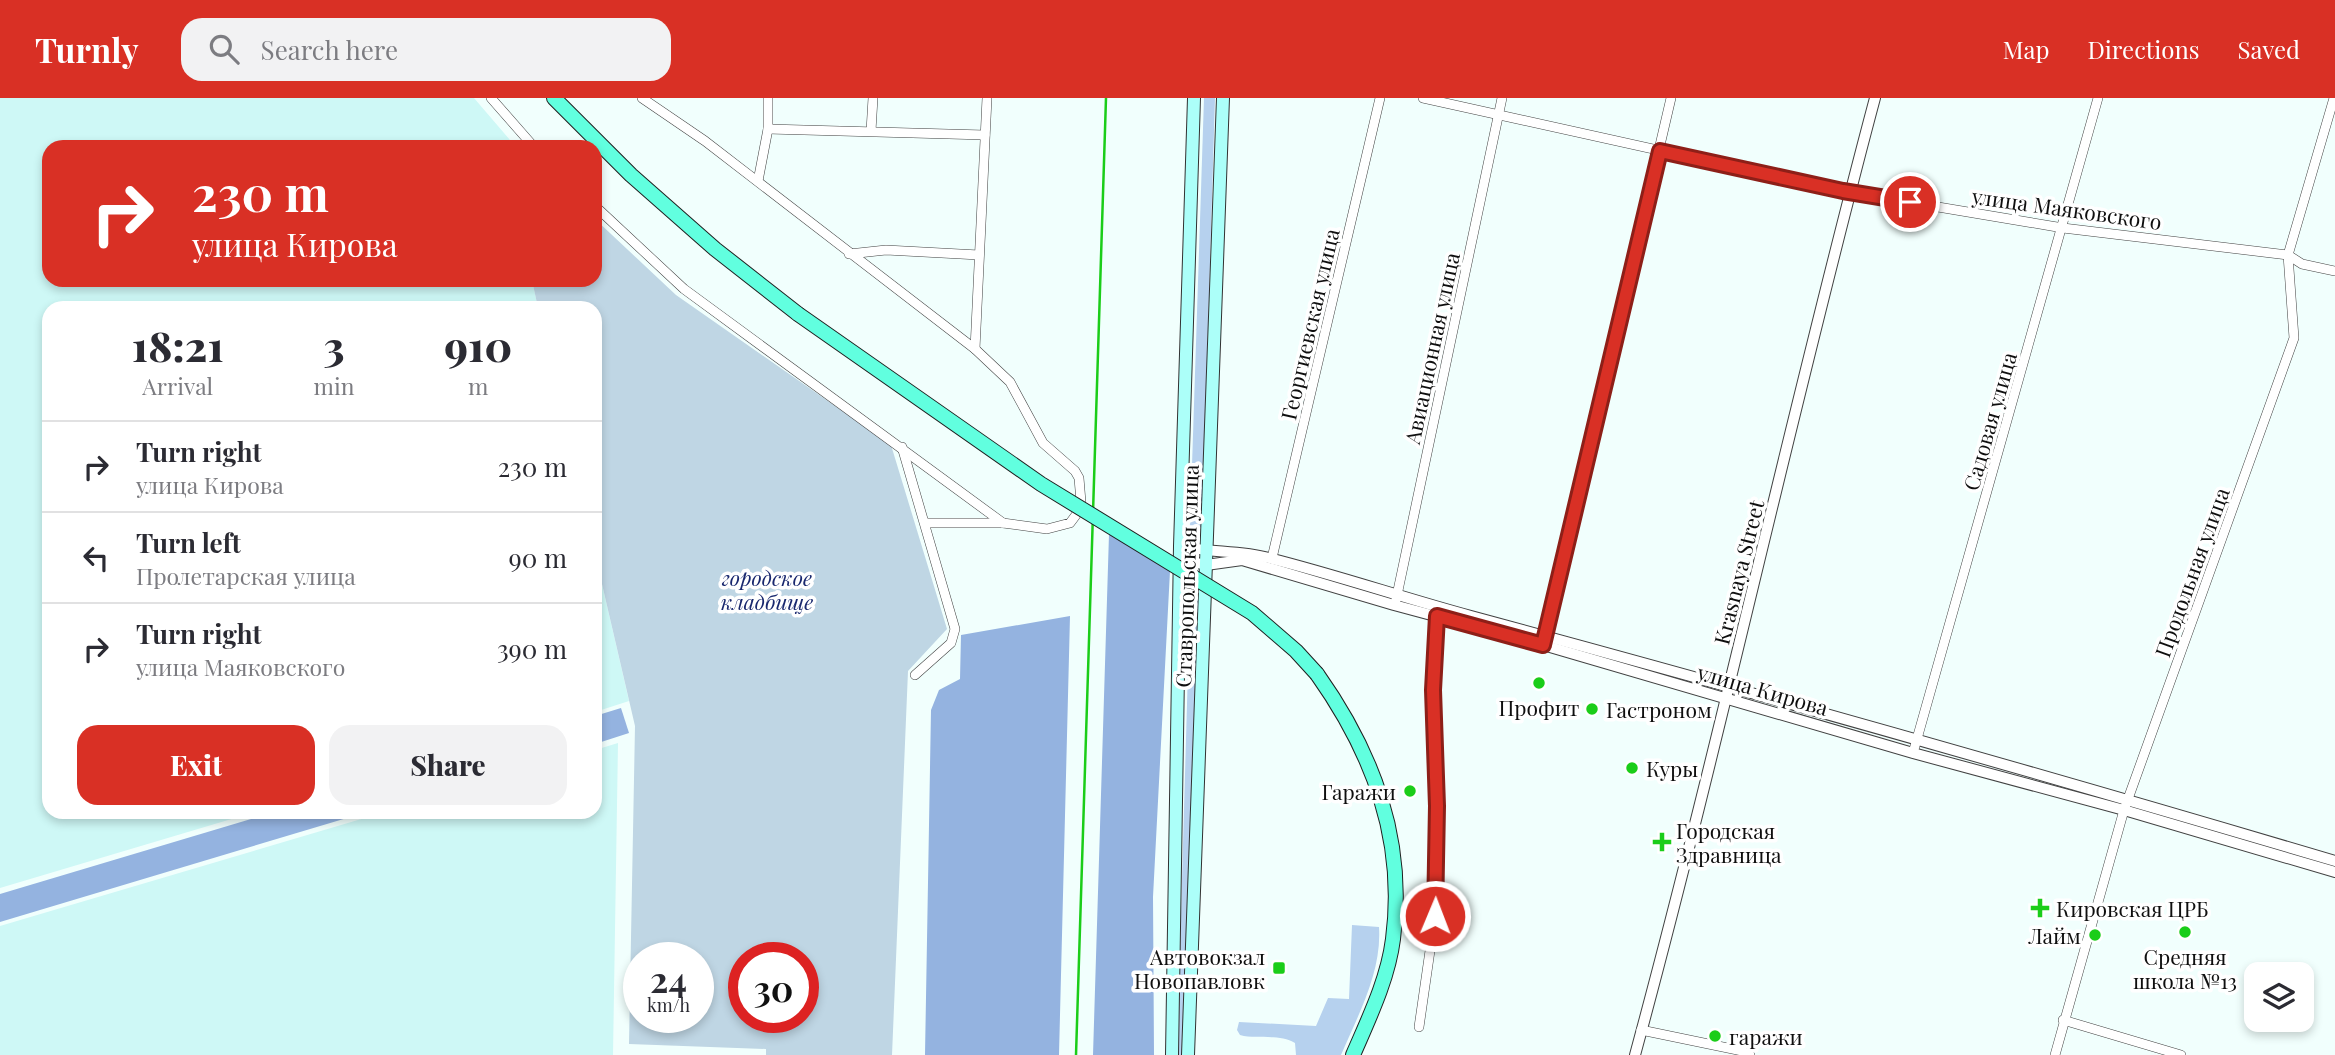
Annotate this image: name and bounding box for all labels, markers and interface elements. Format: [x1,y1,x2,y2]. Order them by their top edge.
search box [181,18,671,81]
text: Turnly [35,27,139,71]
icon: search [205,30,243,68]
text: Search here [261,32,398,67]
text: Map [2003,33,2049,65]
text: Directions [2087,33,2200,65]
text: Saved [2238,33,2300,65]
text: 230 m [192,159,329,224]
icon: right [77,168,168,259]
pin [1880,172,1940,232]
street label: улица Маяковского [1969,181,2164,235]
icon: arrive [1891,183,1929,221]
text: улица Кирова [192,222,398,265]
street label: Георгиевская улица [1273,225,1345,422]
street label: Авиационная улица [1397,249,1465,447]
text: 18:21 [132,317,224,373]
text: 3 [323,317,344,373]
text: 910 [444,317,512,373]
street label: Садовая улица [1956,348,2022,493]
text: Arrival [142,370,213,401]
text: min [314,370,354,401]
text: m [468,370,488,401]
text: Turn right [136,434,262,469]
icon: right [77,448,115,486]
text: 230 m [498,449,567,484]
street label: Ставропольская улица [1168,463,1204,688]
text: улица Кирова [136,469,284,500]
street label: Продольная улица [2147,483,2235,661]
street label: Krasnaya Street [1707,496,1770,647]
text: Turn left [136,525,241,560]
icon: left [77,539,115,577]
text: 90 m [509,540,567,575]
text: Пролетарская улица [136,560,356,591]
park label: городское кладбище [721,563,813,615]
text: Turn right [136,616,262,651]
icon: right [77,630,115,668]
text: 390 m [497,631,567,666]
text: улица Маяковского [136,651,345,682]
street label: улица Кирова [1693,657,1832,721]
marker: Профит [1531,675,1547,691]
place label: Профит [1499,693,1579,721]
place label: Гастроном [1606,695,1712,723]
marker: Гастроном [1584,701,1600,717]
button: Exit [77,725,315,805]
button: Share [329,725,567,805]
place label: Куры [1646,754,1698,782]
marker: Куры [1624,760,1640,776]
place label: Гаражи [1321,777,1396,805]
marker: Гаражи [1402,783,1418,799]
place label: Городская Здравница [1676,816,1782,868]
marker: Городская Здравница [1654,834,1670,850]
position arrow [1398,879,1472,953]
place label: Кировская ЦРБ [2056,894,2209,922]
marker: Кировская ЦРБ [2030,898,2050,918]
place label: Лайм [2027,921,2081,949]
marker: Средняя школа №13 [2177,924,2193,940]
marker: Лайм [2087,927,2103,943]
speed limit sign: 30 [728,942,819,1033]
place label: Автовокзал Новопавловк [1134,942,1265,994]
place label: Средняя школа №13 [2133,942,2237,994]
text: 24 [650,955,687,1002]
marker: Автовокзал Новопавловк [1271,960,1287,976]
map controls [2244,962,2314,1032]
button: layers [2244,962,2314,1032]
text: km/h [647,993,690,1017]
place label: гаражи [1729,1022,1803,1050]
marker: гаражи [1707,1028,1723,1044]

